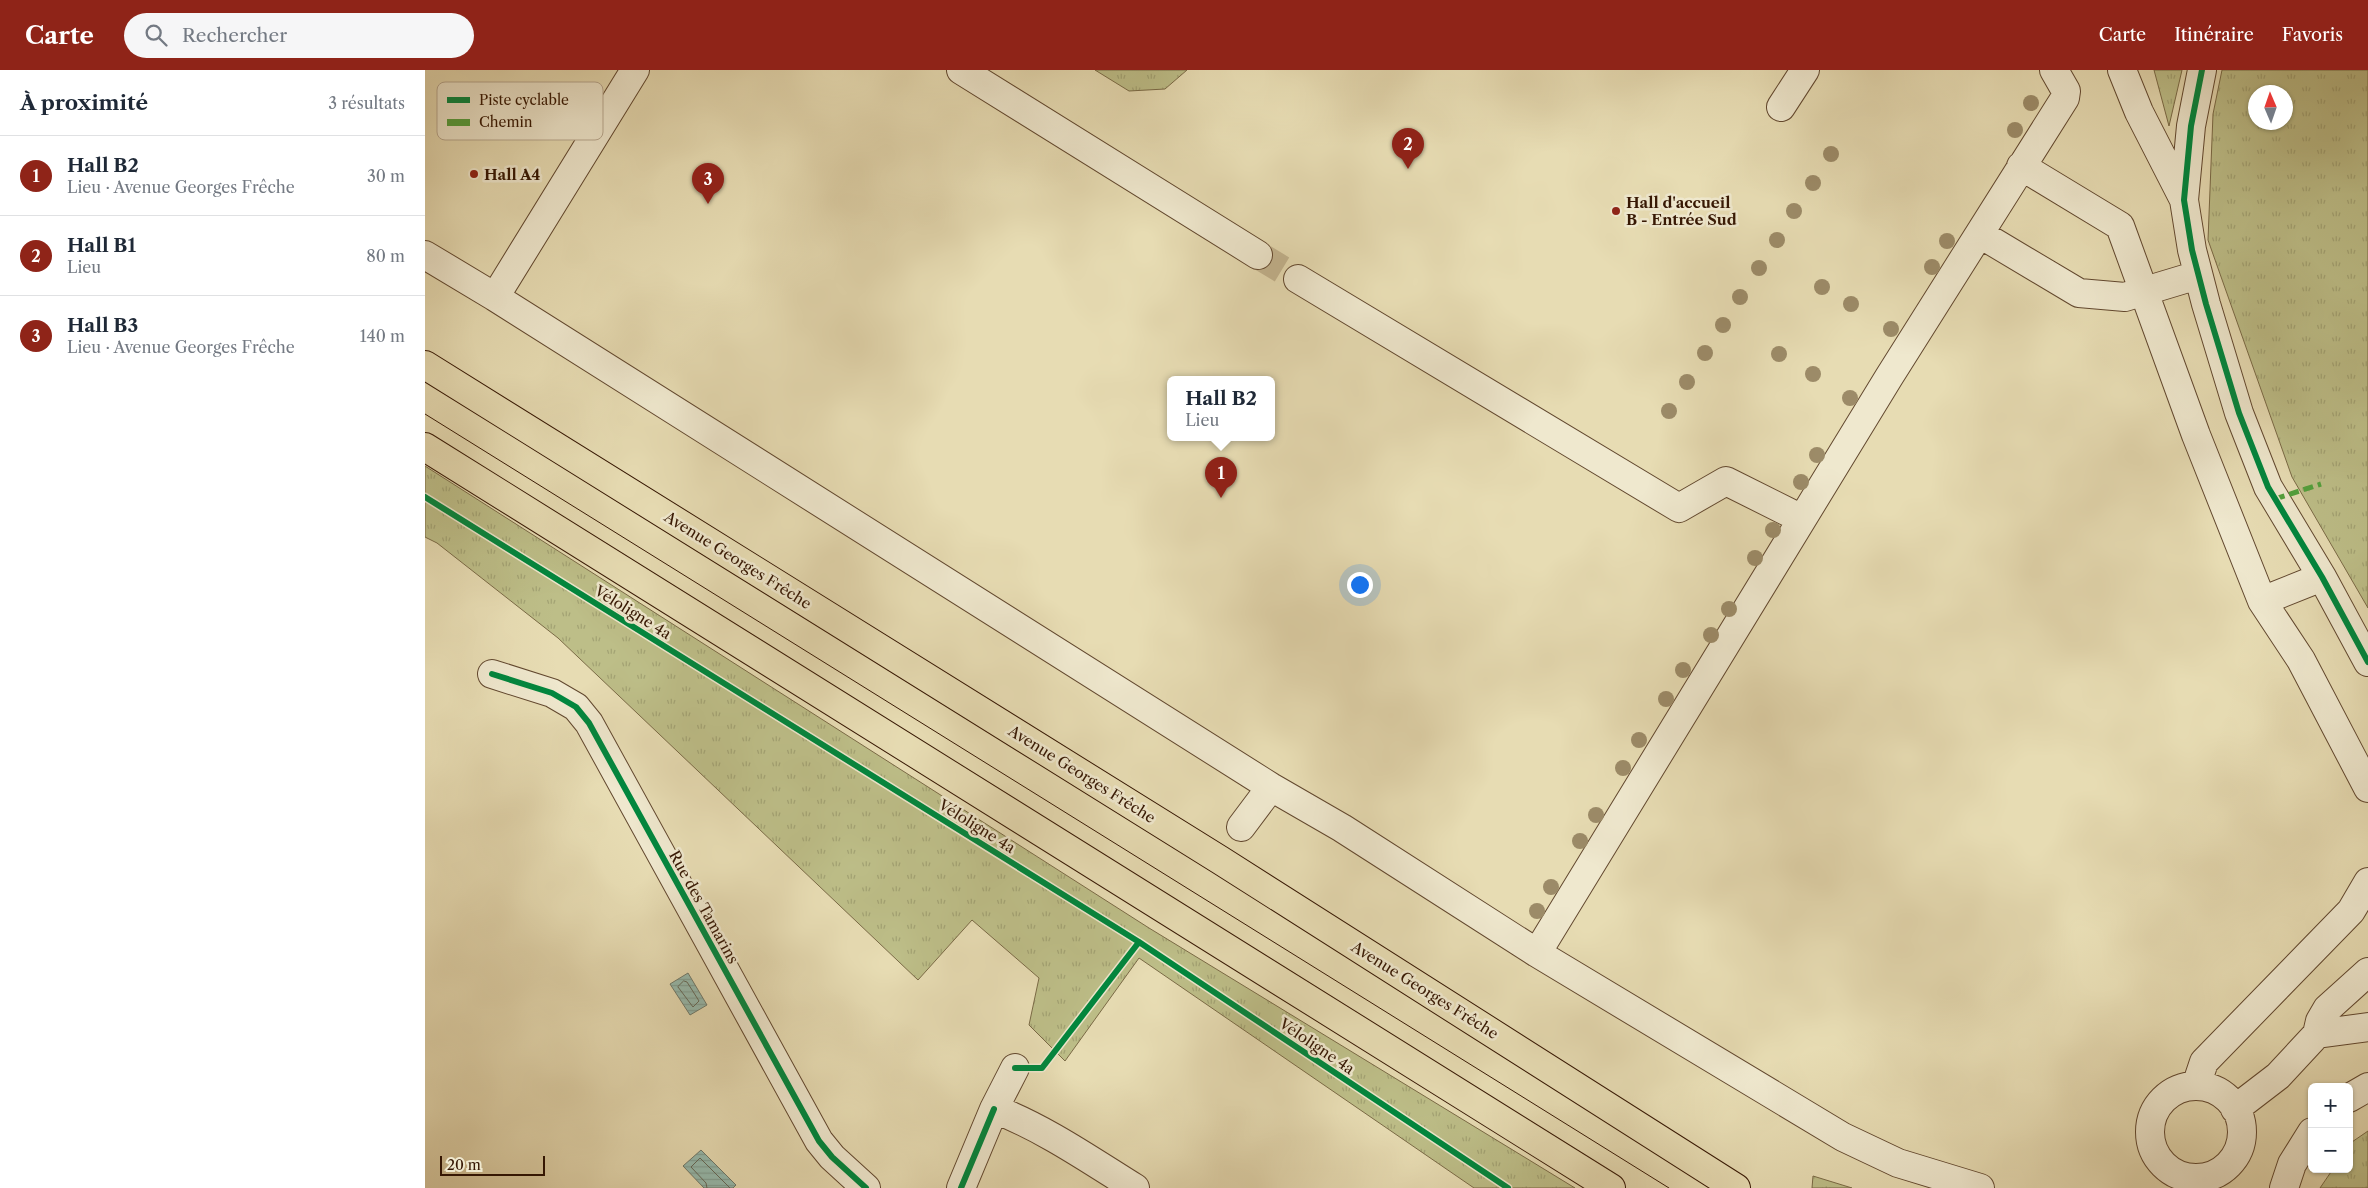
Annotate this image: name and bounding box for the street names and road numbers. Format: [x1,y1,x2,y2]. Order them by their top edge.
street label: Avenue Georges Frêche [660,506,815,613]
street label: Véloligne 4a [590,580,675,643]
street label: Avenue Georges Frêche [1004,720,1159,827]
street label: Véloligne 4a [934,794,1019,857]
street label: Rue des Tamarins [665,847,743,967]
street label: Avenue Georges Frêche [1347,936,1502,1043]
street label: Véloligne 4a [1275,1013,1358,1078]

